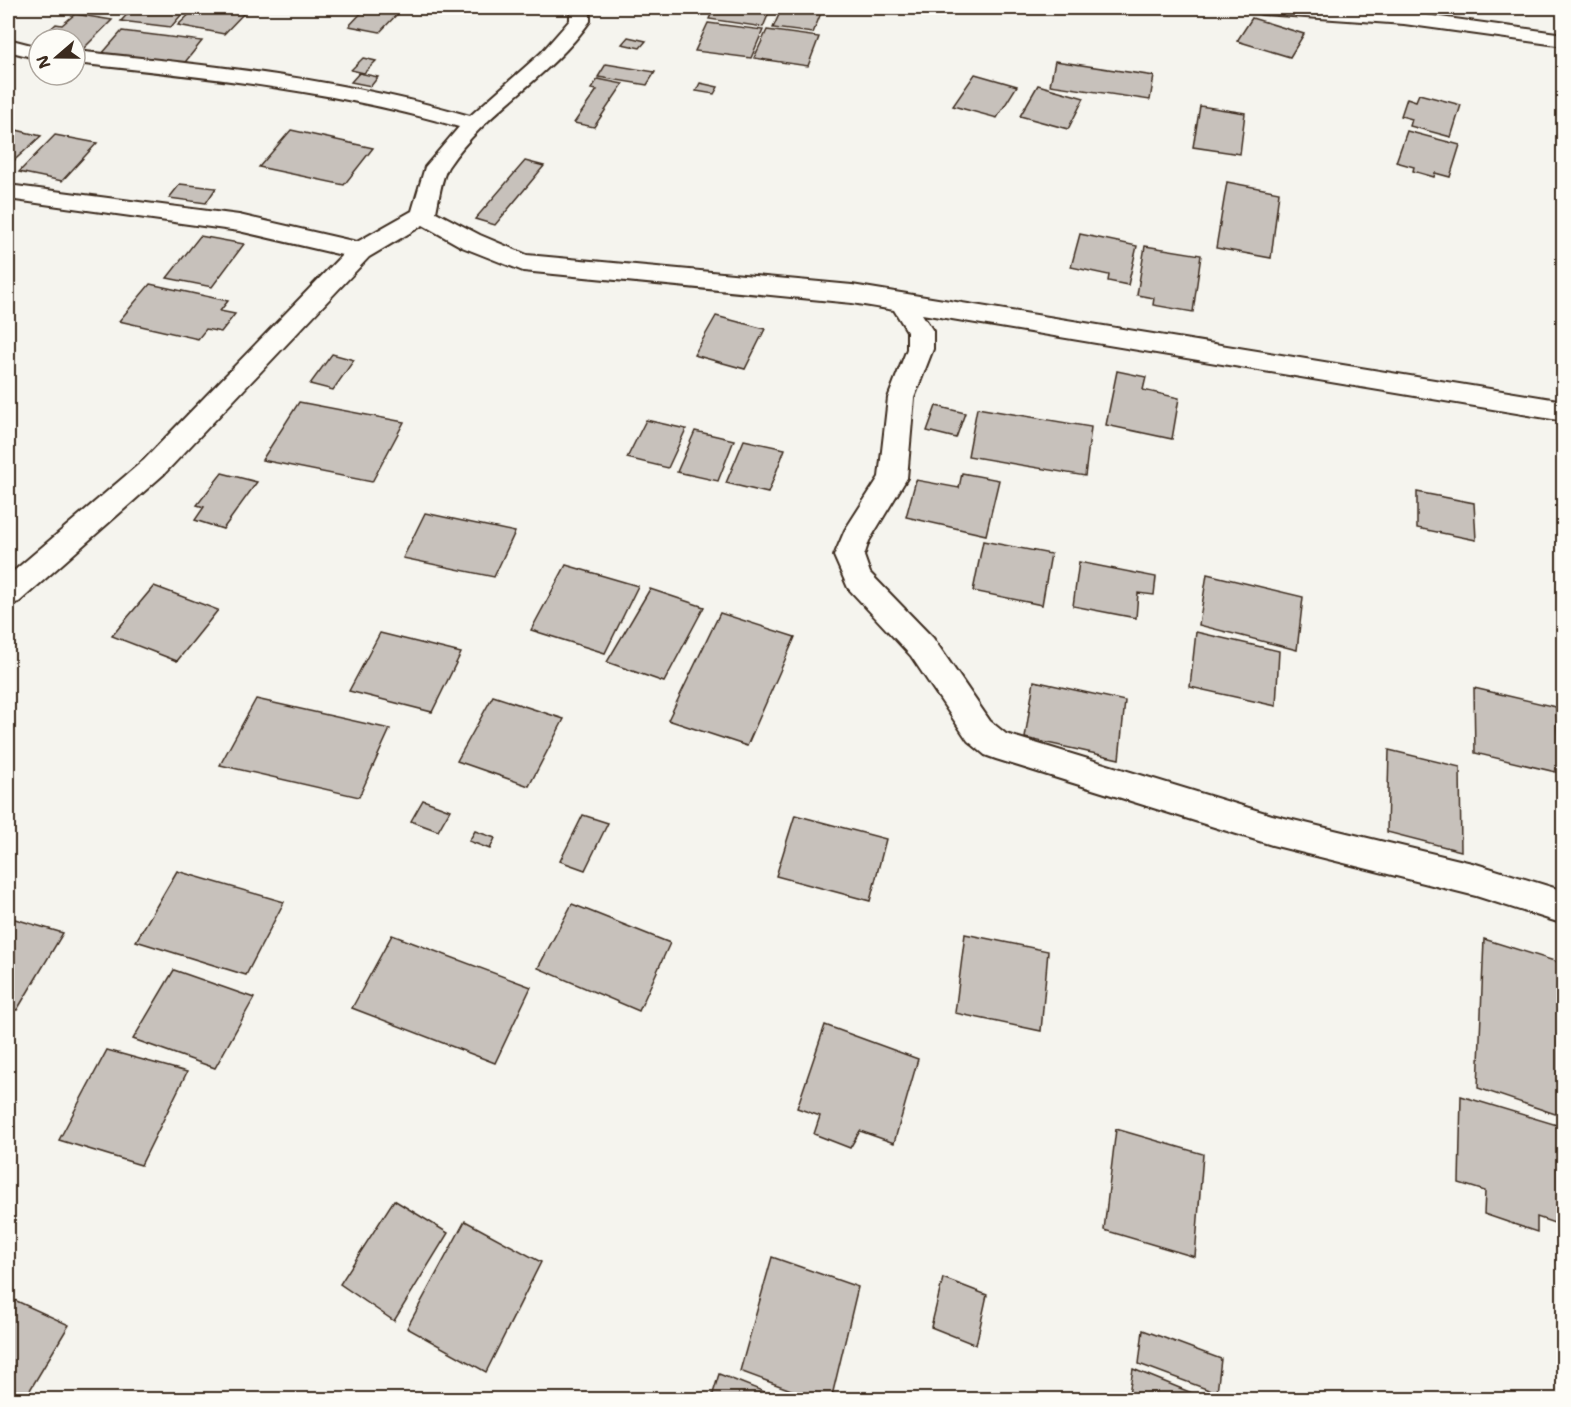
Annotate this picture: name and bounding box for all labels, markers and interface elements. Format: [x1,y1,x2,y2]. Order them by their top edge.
north arrow [27,27,87,87]
text: N [31,52,55,72]

